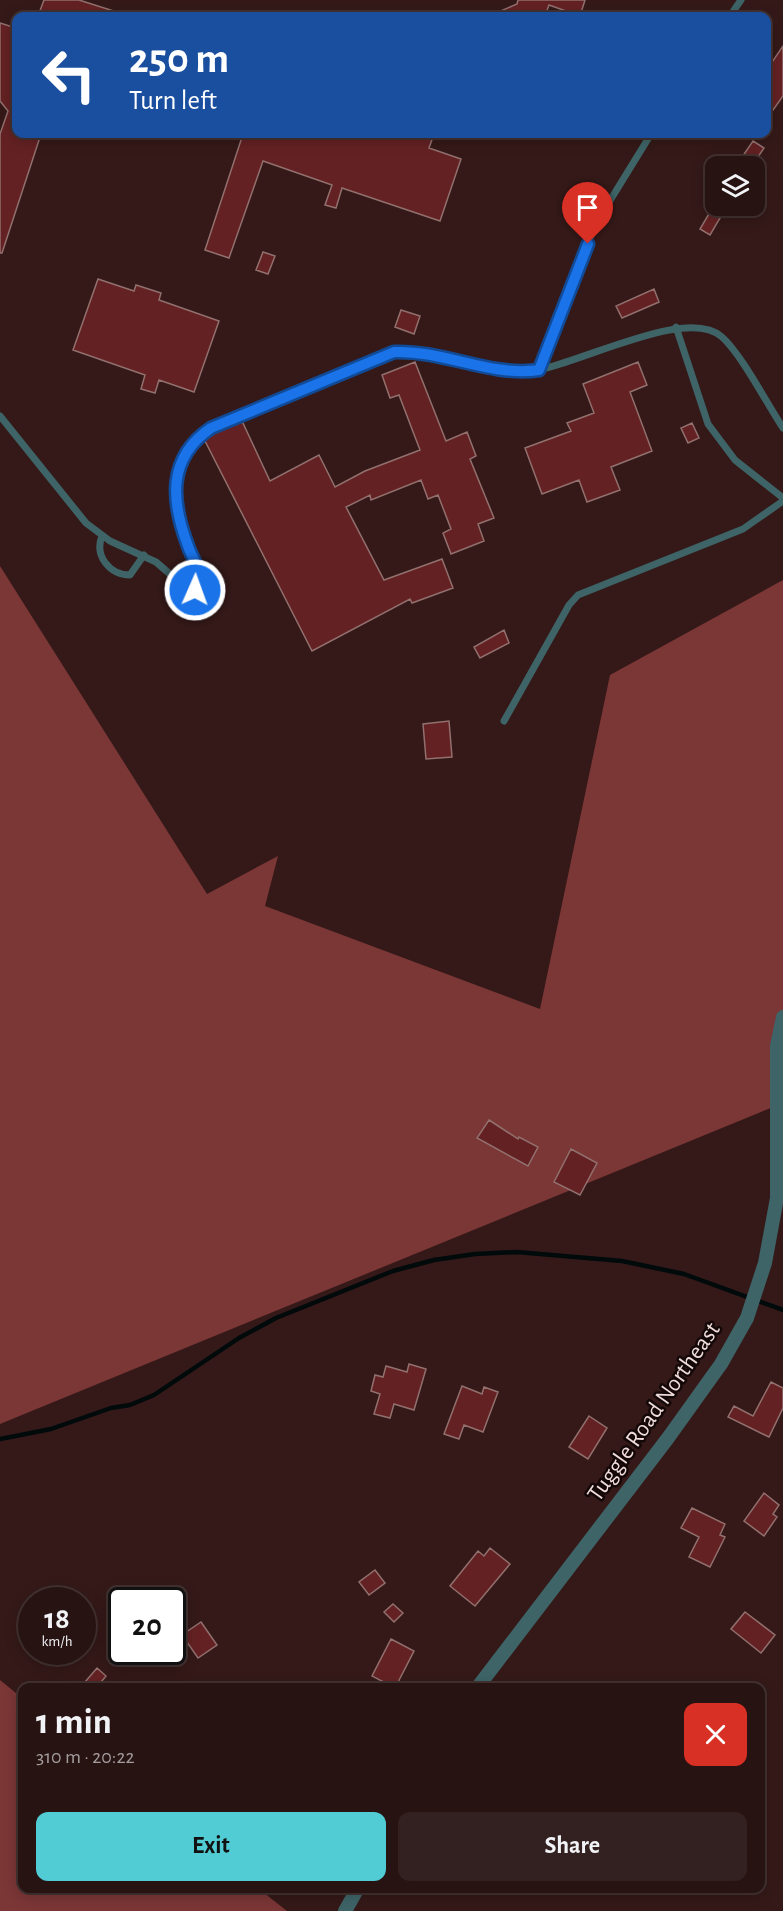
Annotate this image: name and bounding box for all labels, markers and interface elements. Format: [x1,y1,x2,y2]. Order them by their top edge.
icon: left [30,36,108,114]
text: 250 m [129,38,229,80]
text: Turn left [129,87,217,114]
map controls [705,156,765,216]
button: layers [705,156,765,216]
pin [562,182,613,244]
icon: arrive [571,191,604,224]
position arrow [163,558,227,622]
street label: Tuggle Road Northeast [583,1318,725,1506]
speed limit sign: 20 [108,1587,186,1665]
text: 18 [44,1604,70,1634]
text: km/h [42,1634,72,1649]
button: close [684,1703,747,1766]
text: 1 min [36,1704,112,1740]
text: 310 m · 20:22 [36,1747,135,1767]
button: Exit [36,1812,386,1881]
button: Share [398,1812,747,1881]

